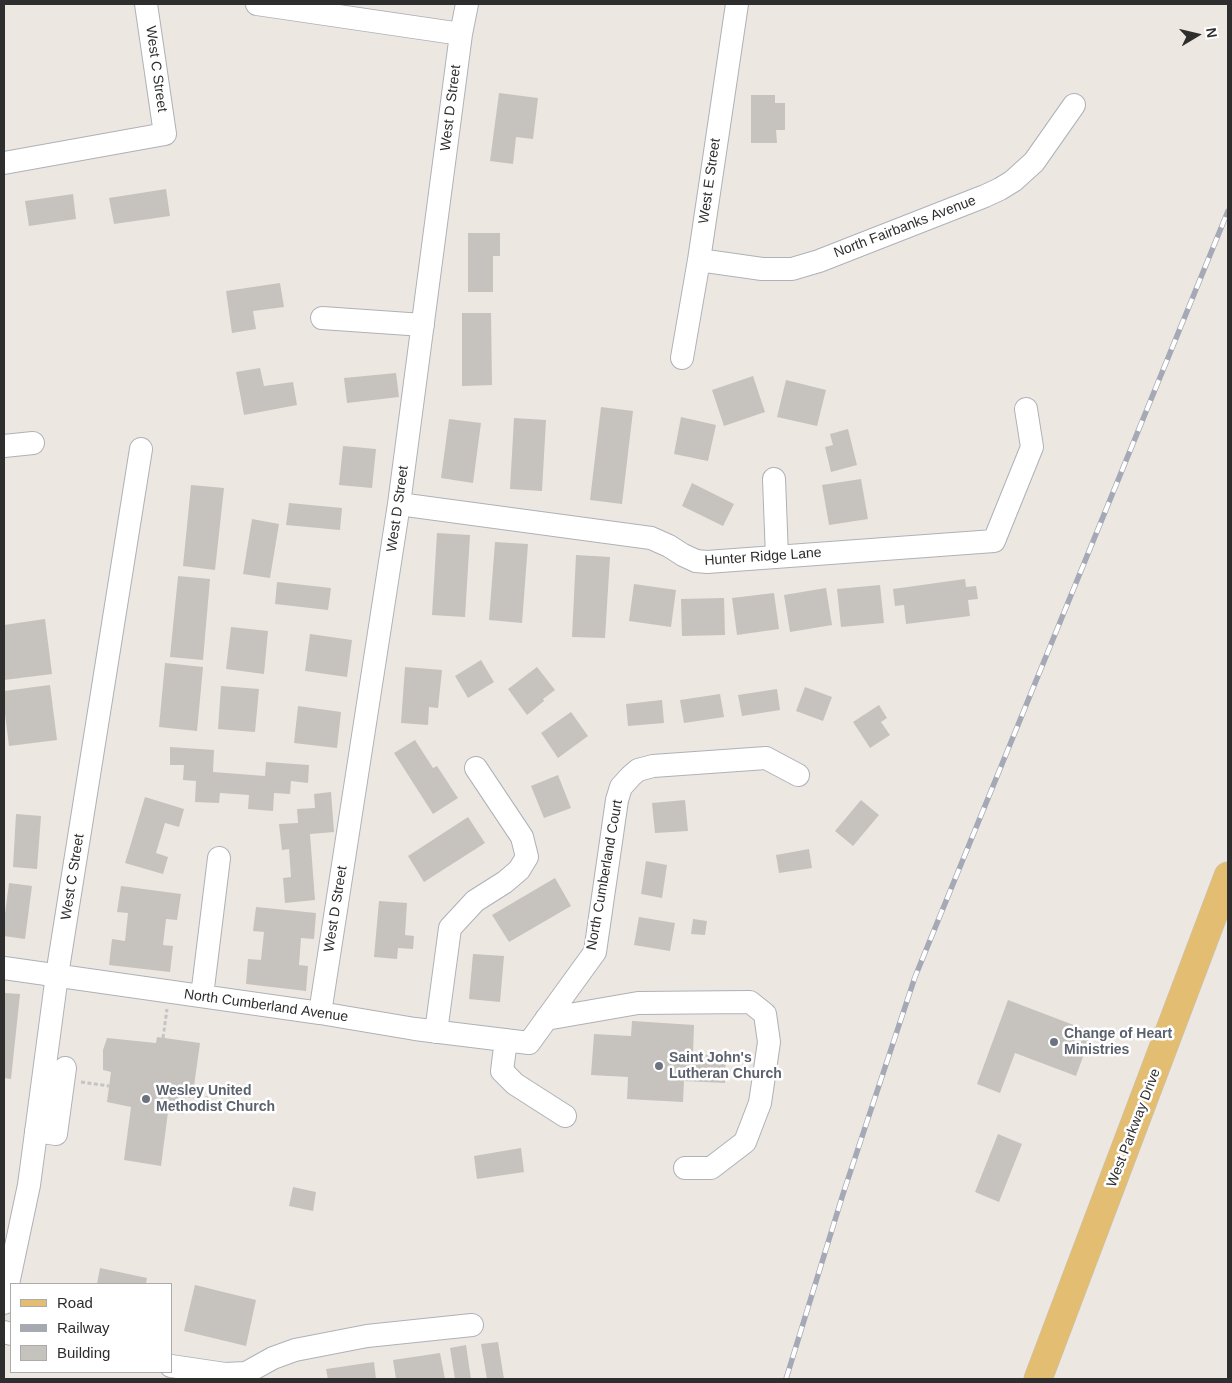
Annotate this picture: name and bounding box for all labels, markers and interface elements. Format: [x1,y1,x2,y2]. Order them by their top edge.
north arrow [1172,10,1222,60]
street label: West C Street [142,25,170,113]
text: N [1203,26,1221,39]
street label: West D Street [437,64,465,152]
street label: West E Street [696,137,724,225]
street label: North Fairbanks Avenue [832,192,978,262]
street label: West D Street [384,465,412,553]
street label: Hunter Ridge Lane [704,545,822,569]
street label: North Cumberland Court [583,798,627,952]
street label: West C Street [58,833,88,921]
street label: West D Street [321,865,351,953]
street label: North Cumberland Avenue [183,986,349,1026]
place label: Change of Heart Ministries [1064,1026,1172,1058]
marker: Change of Heart Ministries [1048,1036,1060,1048]
place label: Saint John's Lutheran Church [669,1050,782,1082]
marker: Saint John's Lutheran Church [653,1060,665,1072]
street label: West Parkway Drive [1104,1066,1164,1190]
place label: Wesley United Methodist Church [156,1083,275,1116]
marker: Wesley United Methodist Church [140,1093,152,1105]
legend [10,1283,172,1373]
text: Road [57,1294,93,1311]
text: Railway [57,1319,110,1336]
text: Building [57,1344,110,1361]

